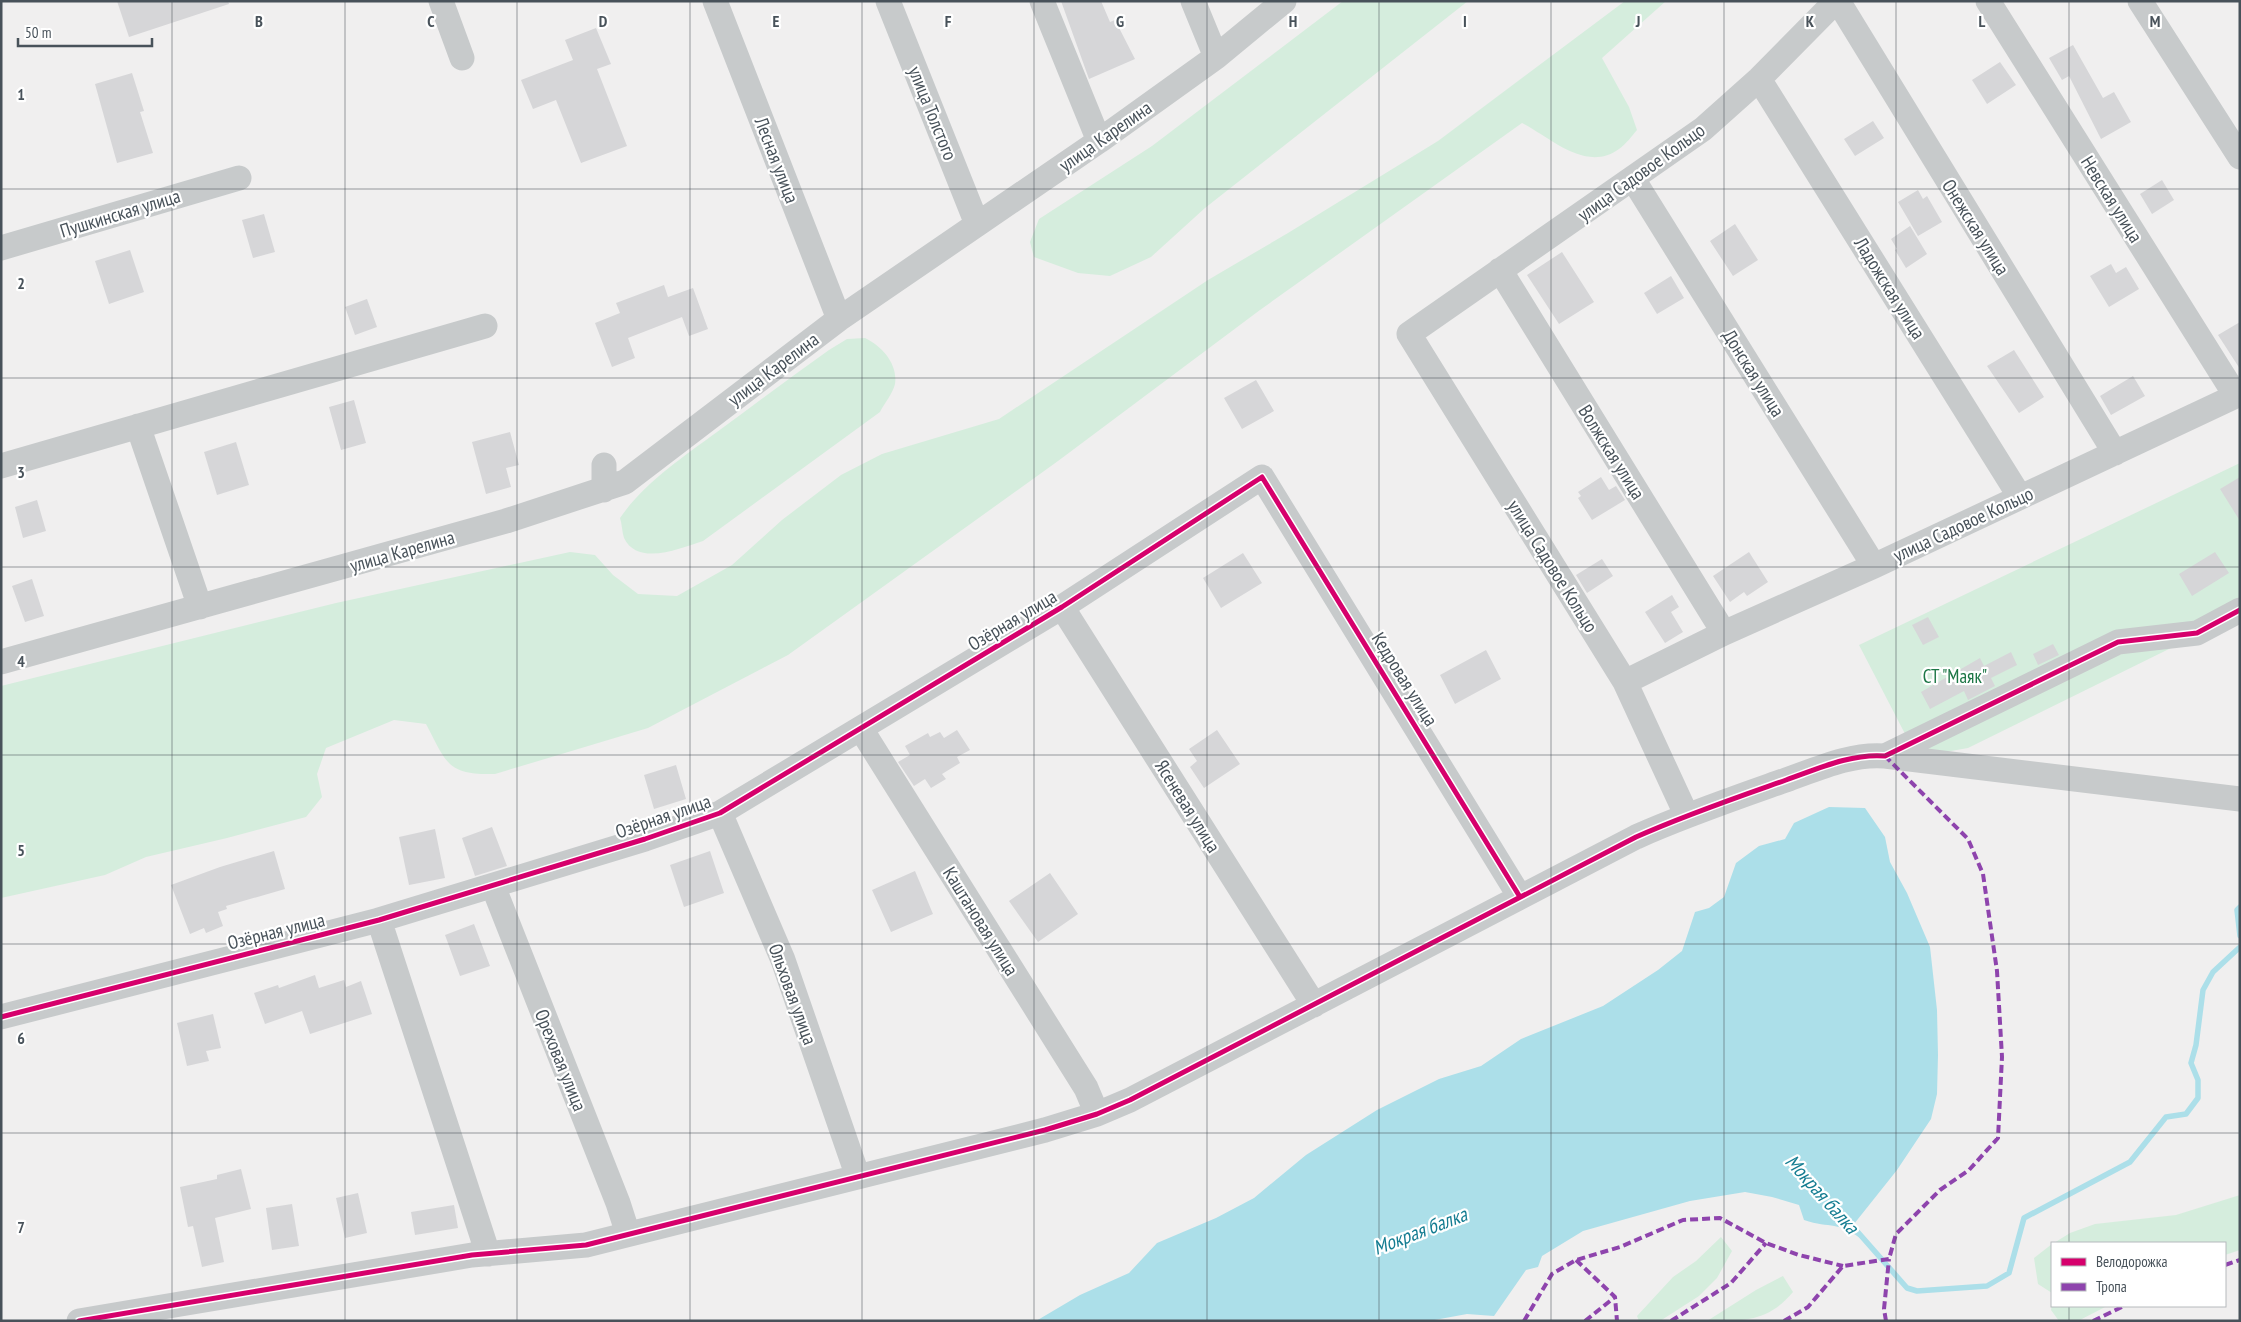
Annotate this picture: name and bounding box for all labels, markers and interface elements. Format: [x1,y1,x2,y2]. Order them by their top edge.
text: B [255,11,263,31]
text: C [427,11,435,31]
text: D [599,11,608,31]
text: E [773,11,780,31]
text: F [945,11,952,31]
text: G [1116,11,1124,31]
text: H [1289,11,1297,31]
text: I [1463,11,1467,31]
text: J [1635,11,1640,31]
text: K [1806,11,1815,31]
text: L [1979,11,1986,31]
text: M [2150,11,2160,31]
scale bar [18,15,151,47]
text: 50 m [25,23,51,42]
street label: улица Толстого [903,63,963,163]
text: 1 [17,84,25,104]
street label: улица Карелина [1054,95,1156,177]
street label: Лесная улица [749,113,804,206]
street label: улица Садовое Кольцо [1573,118,1709,226]
street label: Невская улица [2076,151,2148,247]
street label: Онежская улица [1937,175,2015,279]
street label: Пушкинская улица [57,183,183,243]
street label: Ладожская улица [1849,232,1931,343]
text: 2 [17,273,25,293]
street label: Донская улица [1718,325,1790,421]
street label: улица Карелина [723,327,823,411]
street label: Волжская улица [1573,400,1651,504]
text: 3 [17,462,25,482]
street label: улица Садовое Кольцо [1889,481,2037,567]
street label: улица Садовое Кольцо [1503,495,1603,637]
street label: улица Карелина [347,525,457,577]
street label: Озёрная улица [963,584,1061,656]
street label: Кедровая улица [1367,628,1443,730]
text: 4 [17,651,25,671]
park label: СТ "Маяк" [1923,664,1987,688]
street label: Ясеневая улица [1150,755,1226,857]
street label: Озёрная улица [612,788,714,844]
text: 5 [17,840,25,860]
street label: Каштановая улица [938,862,1024,980]
street label: Озёрная улица [225,907,327,955]
street label: Ольховая улица [764,940,822,1048]
street label: Ореховая улица [530,1006,592,1114]
text: 6 [17,1028,25,1048]
water label: Мокрая балка [1779,1149,1865,1240]
water label: Мокрая балка [1369,1201,1471,1261]
text: 7 [17,1217,25,1237]
legend [2051,1242,2226,1307]
text: Велодорожка [2096,1252,2167,1271]
text: Тропа [2096,1277,2127,1296]

